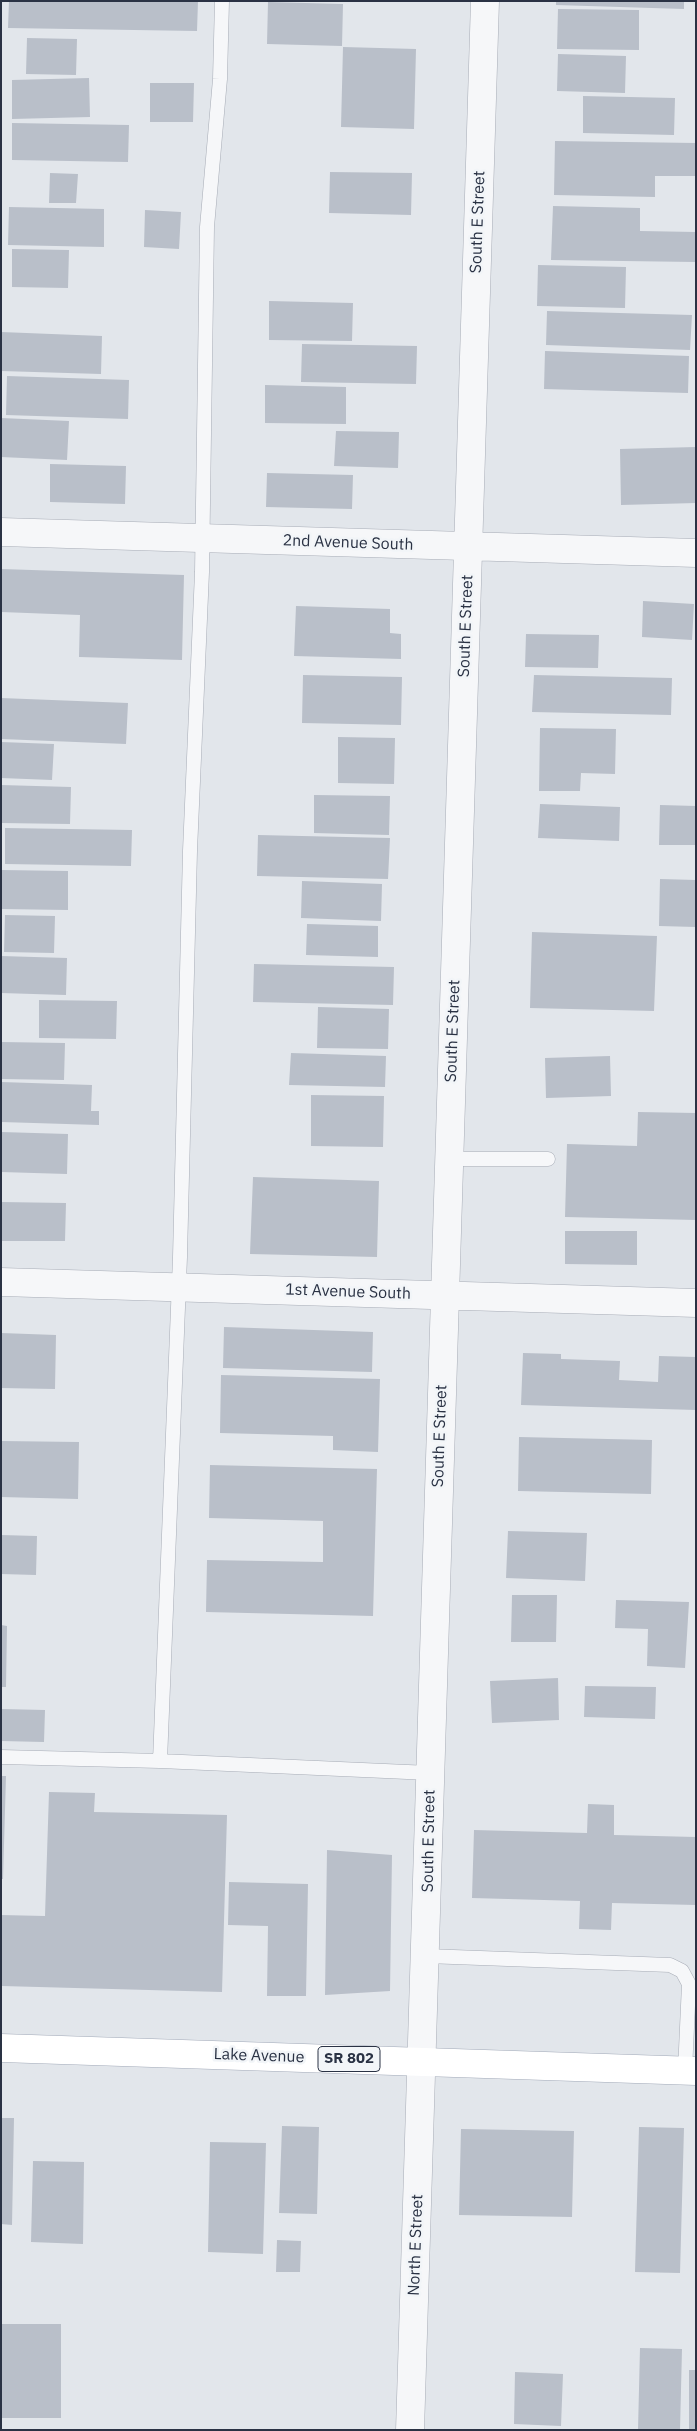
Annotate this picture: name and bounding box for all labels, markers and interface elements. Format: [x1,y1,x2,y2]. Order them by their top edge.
street label: South E Street [467,170,489,274]
street label: 2nd Avenue South [282,531,414,555]
street label: South E Street [455,574,477,678]
street label: South E Street [442,979,464,1083]
street label: 1st Avenue South [285,1280,411,1304]
street label: South E Street [429,1384,451,1488]
street label: South E Street [419,1789,439,1893]
street label: Lake Avenue [213,2045,305,2067]
road number: SR 802 [318,2046,380,2072]
street label: North E Street [405,2194,427,2296]

